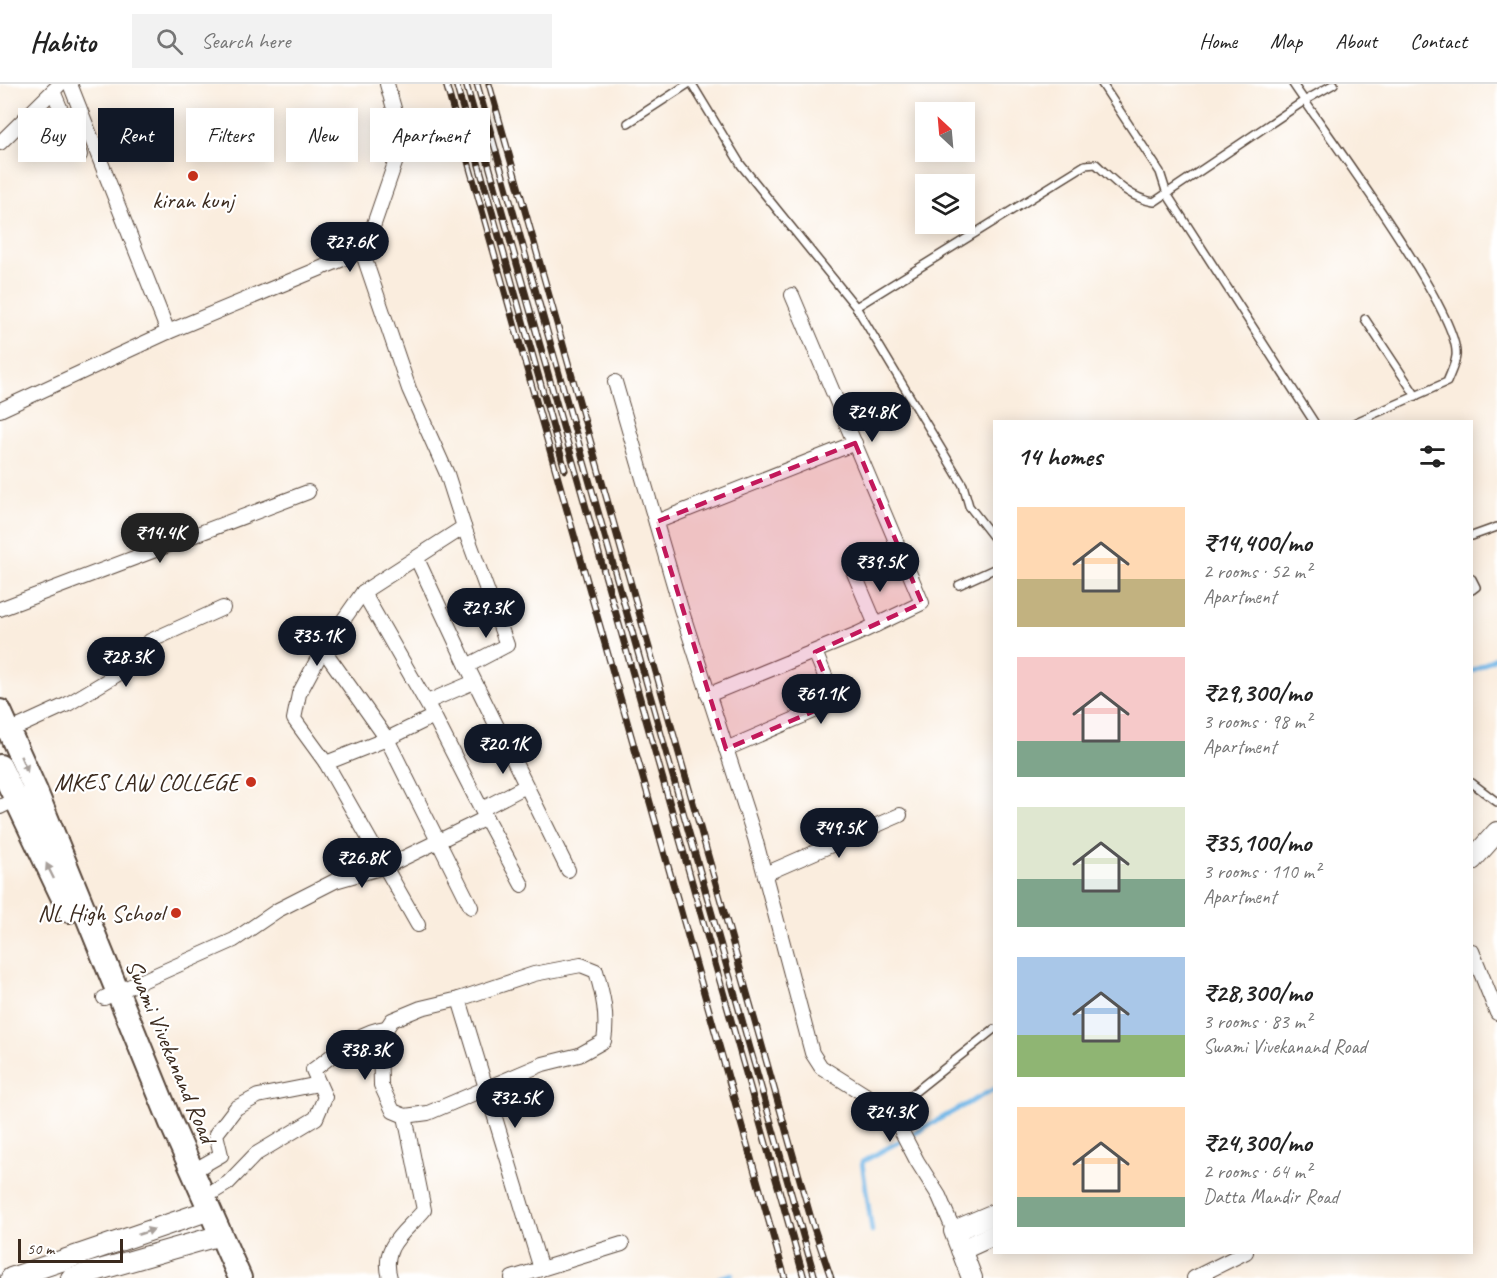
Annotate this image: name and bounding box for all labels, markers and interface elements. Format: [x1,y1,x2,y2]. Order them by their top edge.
search box [132,14,552,68]
text: Habito [30,24,96,59]
icon: search [153,25,186,58]
text: Search here [201,27,291,55]
text: Home [1199,28,1237,54]
text: Map [1270,28,1302,54]
text: About [1335,28,1377,54]
text: Contact [1410,28,1467,54]
north arrow [915,102,975,162]
map controls [915,102,975,234]
chip: Buy [18,108,86,162]
chip: Rent [98,108,174,162]
chip: Filters [186,108,274,162]
chip: New [286,108,358,162]
chip: Apartment [370,108,490,162]
marker: kiran kunj [186,169,200,183]
button: layers [915,174,975,234]
place label: kiran kunj [152,185,237,215]
pin: ₹27.6K [301,222,399,273]
text: ₹27.6K [325,229,375,254]
pin: ₹24.8K [823,392,921,443]
text: ₹24.8K [847,399,897,424]
text: 14 homes [1017,440,1102,473]
icon: filters [1416,440,1449,473]
pin: ₹14.4K [111,513,209,564]
text: ₹14.4K [135,520,185,545]
text: ₹14,400/mo [1203,526,1312,559]
icon: home [1065,531,1137,603]
pin: ₹39.5K [831,542,929,593]
text: ₹39.5K [855,549,905,574]
text: 2 rooms · 52 m² [1203,559,1311,584]
text: Apartment [1203,584,1276,609]
pin: ₹29.3K [437,588,535,639]
text: ₹29.3K [461,595,511,620]
pin: ₹35.1K [268,616,366,667]
text: ₹35.1K [292,623,342,648]
pin: ₹28.3K [77,637,175,688]
text: ₹28.3K [101,644,151,669]
pin: ₹61.1K [772,674,870,725]
text: ₹29,300/mo [1203,676,1311,709]
text: ₹61.1K [796,681,846,706]
icon: home [1065,681,1137,753]
text: 3 rooms · 98 m² [1203,709,1311,734]
pin: ₹20.1K [454,724,552,775]
text: ₹20.1K [478,731,528,756]
text: Apartment [1203,734,1276,759]
one-way arrow [19,756,28,773]
place label: MKES LAW COLLEGE [54,767,242,797]
marker: MKES LAW COLLEGE [244,775,258,789]
pin: ₹49.5K [790,808,888,859]
text: ₹49.5K [814,815,864,840]
text: ₹35,100/mo [1203,826,1311,859]
icon: home [1065,831,1137,903]
pin: ₹26.8K [313,838,411,889]
text: ₹26.8K [337,845,387,870]
text: 3 rooms · 110 m² [1203,859,1320,884]
one-way arrow [45,863,55,880]
text: Apartment [1203,884,1276,909]
place label: NL High School [38,898,168,928]
marker: NL High School [169,906,183,920]
street label: Swami Vivekanand Road [119,955,225,1150]
text: ₹28,300/mo [1203,976,1312,1009]
icon: home [1065,981,1137,1053]
text: 3 rooms · 83 m² [1203,1009,1311,1034]
pin: ₹38.3K [316,1030,414,1081]
text: Swami Vivekanand Road [1203,1034,1366,1059]
text: ₹38.3K [340,1037,390,1062]
pin: ₹32.5K [466,1078,564,1129]
text: ₹32.5K [490,1085,540,1110]
pin: ₹24.3K [841,1092,939,1143]
text: ₹24.3K [865,1099,915,1124]
text: ₹24,300/mo [1203,1126,1312,1159]
icon: home [1065,1131,1137,1203]
text: 2 rooms · 64 m² [1203,1159,1311,1184]
text: Datta Mandir Road [1203,1184,1338,1209]
one-way arrow [137,1226,155,1236]
scale bar [18,1236,123,1264]
text: 50 m [27,1239,54,1259]

